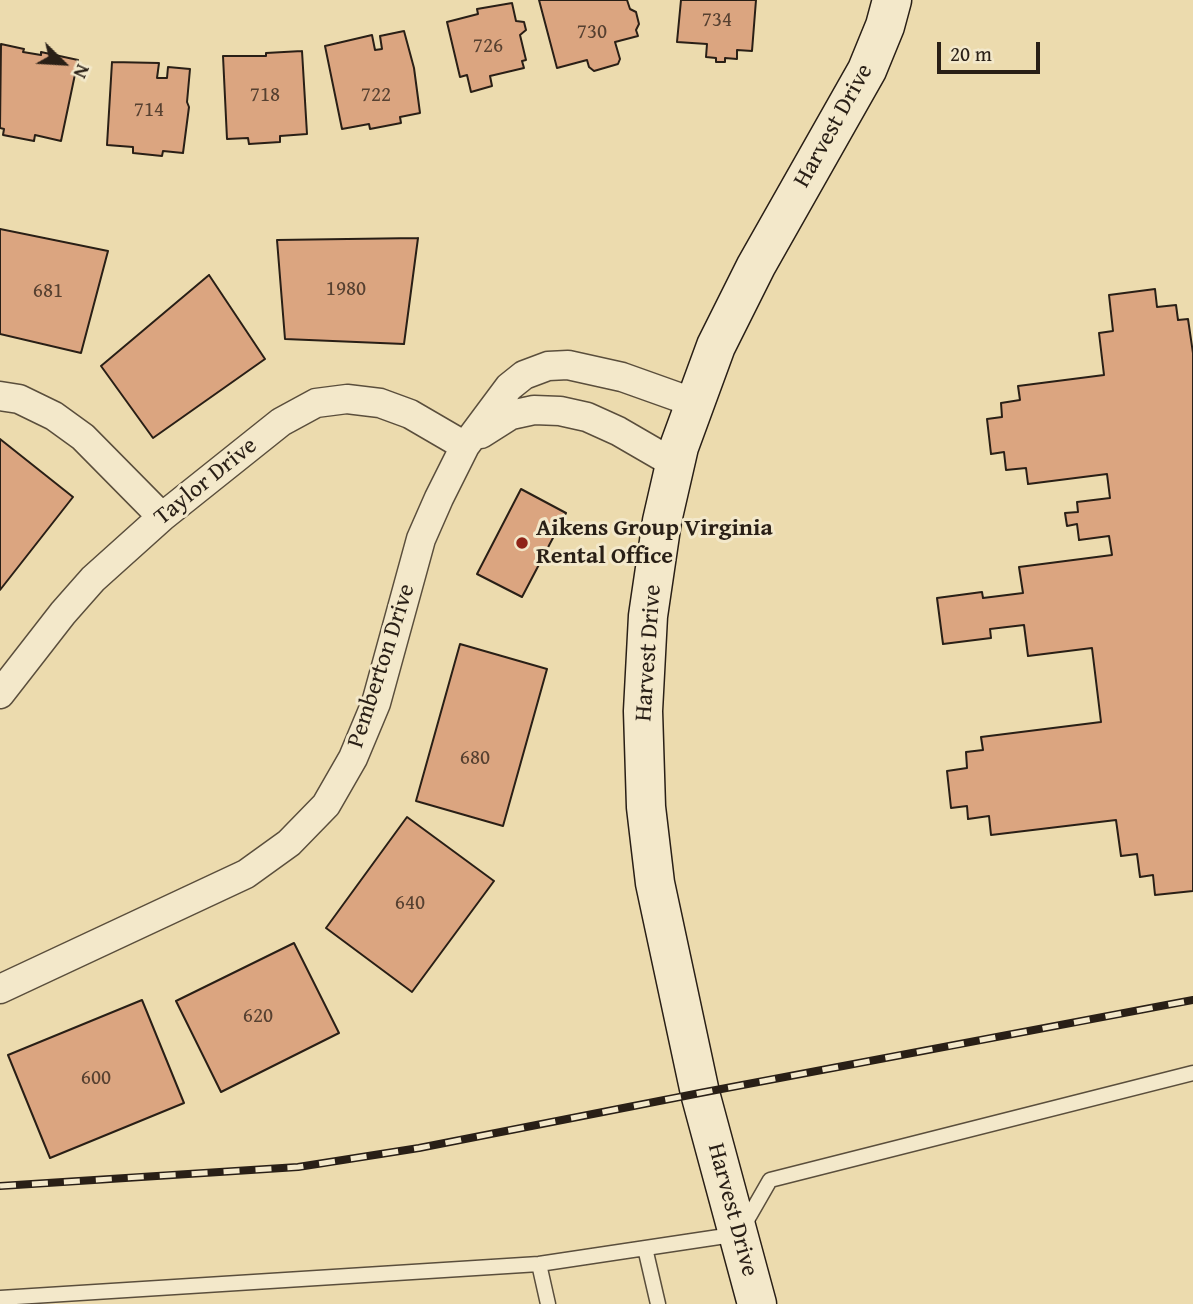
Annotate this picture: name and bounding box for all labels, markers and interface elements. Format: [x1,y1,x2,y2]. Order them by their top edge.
house number: 734 [702,8,732,34]
house number: 730 [577,20,607,46]
north arrow [28,28,98,98]
scale bar [941,28,1044,72]
house number: 726 [473,34,503,60]
text: 20 m [950,38,992,69]
street label: Harvest Drive [788,59,880,193]
text: N [67,60,98,83]
house number: 718 [250,83,280,109]
house number: 722 [361,83,391,109]
house number: 714 [134,98,164,124]
house number: 1980 [326,277,366,303]
house number: 681 [33,279,63,305]
street label: Taylor Drive [149,432,263,532]
place label: Aikens Group Virginia Rental Office [536,515,773,571]
marker: Aikens Group Virginia Rental Office [514,535,530,551]
street label: Pemberton Drive [342,580,422,752]
street label: Harvest Drive [630,584,668,722]
house number: 680 [460,746,490,772]
house number: 640 [395,891,425,917]
house number: 620 [243,1004,273,1030]
house number: 600 [81,1066,111,1092]
street label: Harvest Drive [700,1140,764,1280]

